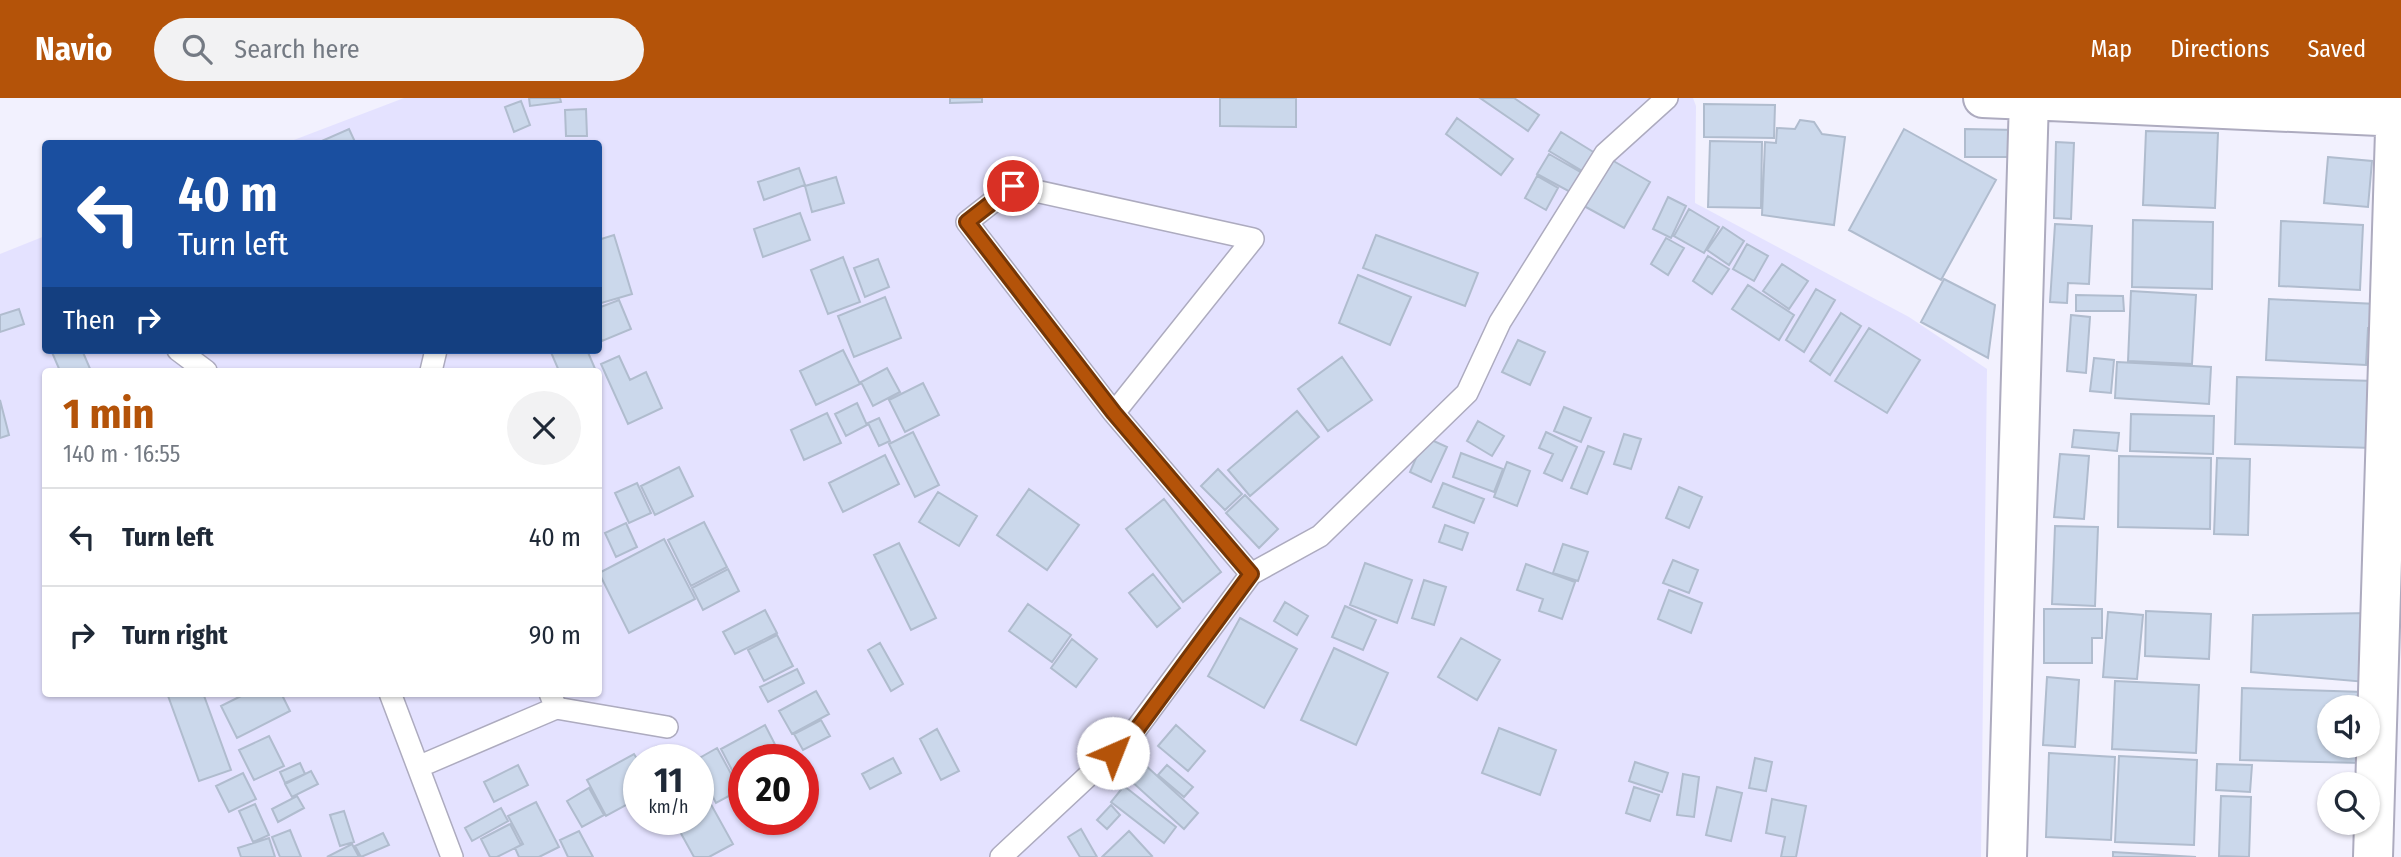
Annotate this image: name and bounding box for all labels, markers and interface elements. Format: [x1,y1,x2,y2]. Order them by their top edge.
search box [154,18,644,81]
text: Navio [35,29,112,69]
icon: search [178,30,216,68]
text: Search here [234,34,360,65]
text: Map [2091,35,2132,63]
text: Directions [2170,35,2269,63]
text: Saved [2307,35,2366,63]
pin [983,156,1043,216]
text: 40 m [178,165,278,224]
icon: arrive [994,167,1032,205]
icon: left [63,168,154,259]
text: Turn left [178,225,288,263]
icon: right [129,301,167,339]
text: Then [63,305,115,336]
text: 1 min [63,389,154,439]
button: close [507,391,581,465]
text: 140 m · 16:55 [63,440,180,468]
icon: left [63,518,101,556]
text: Turn left [122,522,214,553]
text: 40 m [529,522,581,553]
icon: right [63,616,101,654]
text: Turn right [122,620,228,651]
text: 90 m [529,620,581,651]
map controls [2317,695,2380,835]
button: sound [2317,695,2380,758]
position arrow [1076,716,1150,790]
speed limit sign: 20 [728,744,819,835]
text: 11 [654,759,683,801]
button: search [2317,772,2380,835]
text: km/h [648,796,689,818]

